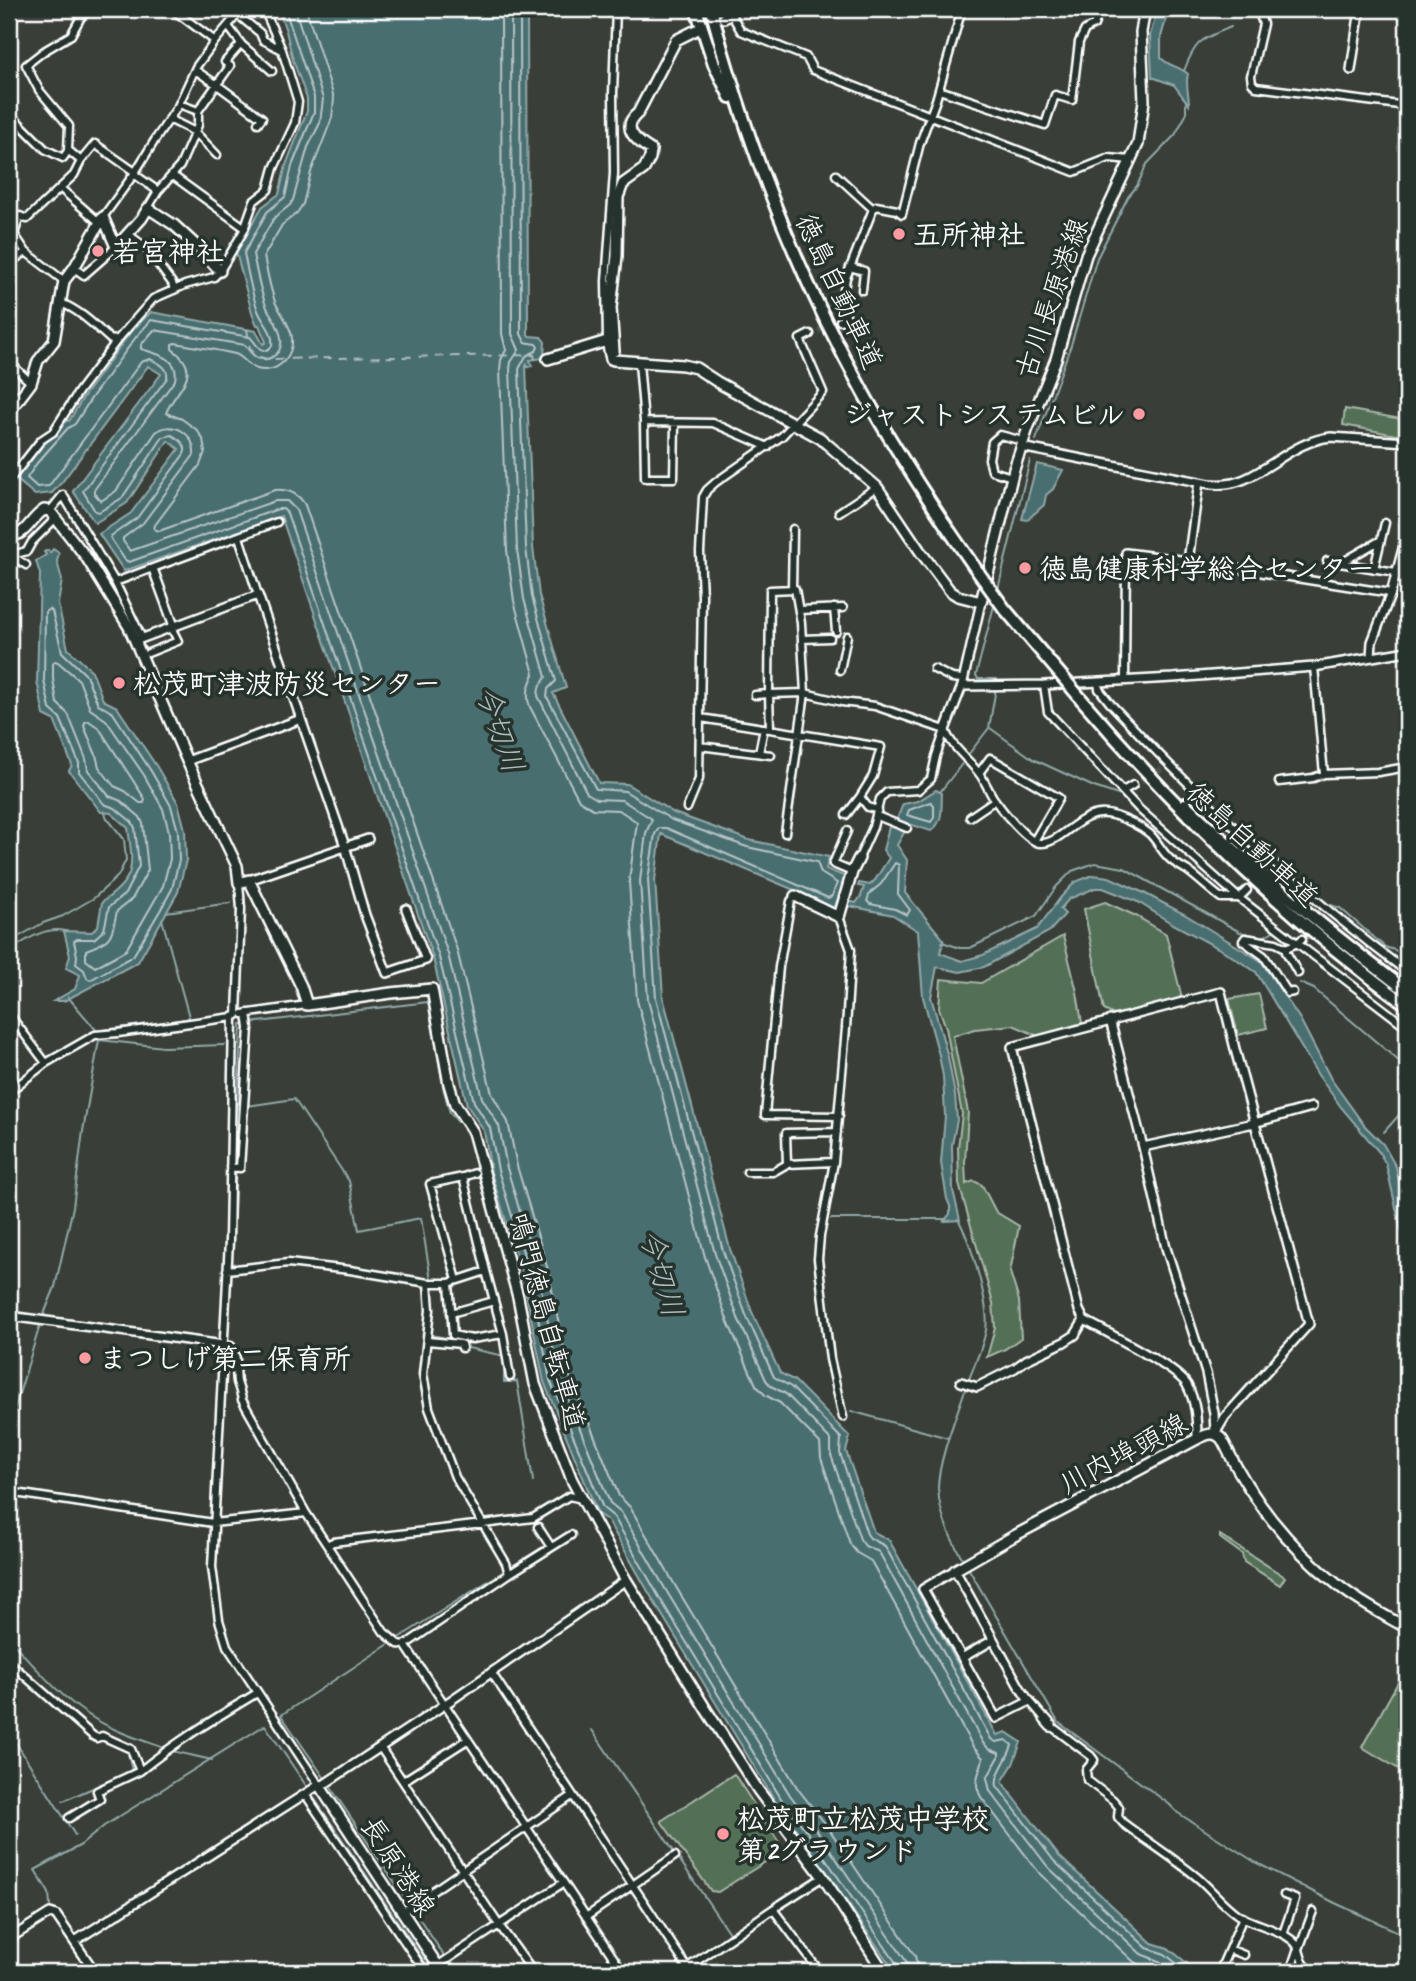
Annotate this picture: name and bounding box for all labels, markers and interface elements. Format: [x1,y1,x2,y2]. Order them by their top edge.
street label: 徳島自動車道 [788,208,891,375]
street label: 古川長原港線 [1008,213,1095,383]
place label: 五所神社 [913,217,1025,252]
marker: 五所神社 [891,226,907,242]
place label: 若宮神社 [112,234,224,269]
marker: 若宮神社 [90,243,106,259]
place label: ジャストシステムビル [844,397,1125,432]
marker: ジャストシステムビル [1131,406,1147,422]
place label: 徳島健康科学総合センター [1039,551,1375,586]
marker: 徳島健康科学総合センター [1017,560,1033,576]
place label: 松茂町津波防災センター [133,666,441,701]
marker: 松茂町津波防災センター [111,675,127,691]
water label: 今切川 [467,680,533,778]
street label: 徳島自動車道 [1179,774,1326,914]
street label: 鳴門徳島自転車道 [502,1208,593,1434]
water label: 今切川 [631,1225,693,1321]
place label: まつしげ第二保育所 [99,1341,351,1376]
marker: まつしげ第二保育所 [77,1350,93,1366]
street label: 川内埠頭線 [1053,1405,1193,1502]
place label: 松茂町立松茂中学校 第2グラウンド [737,1801,989,1868]
street label: 長原港線 [353,1810,444,1923]
marker: 松茂町立松茂中学校 第2グラウンド [715,1826,731,1842]

